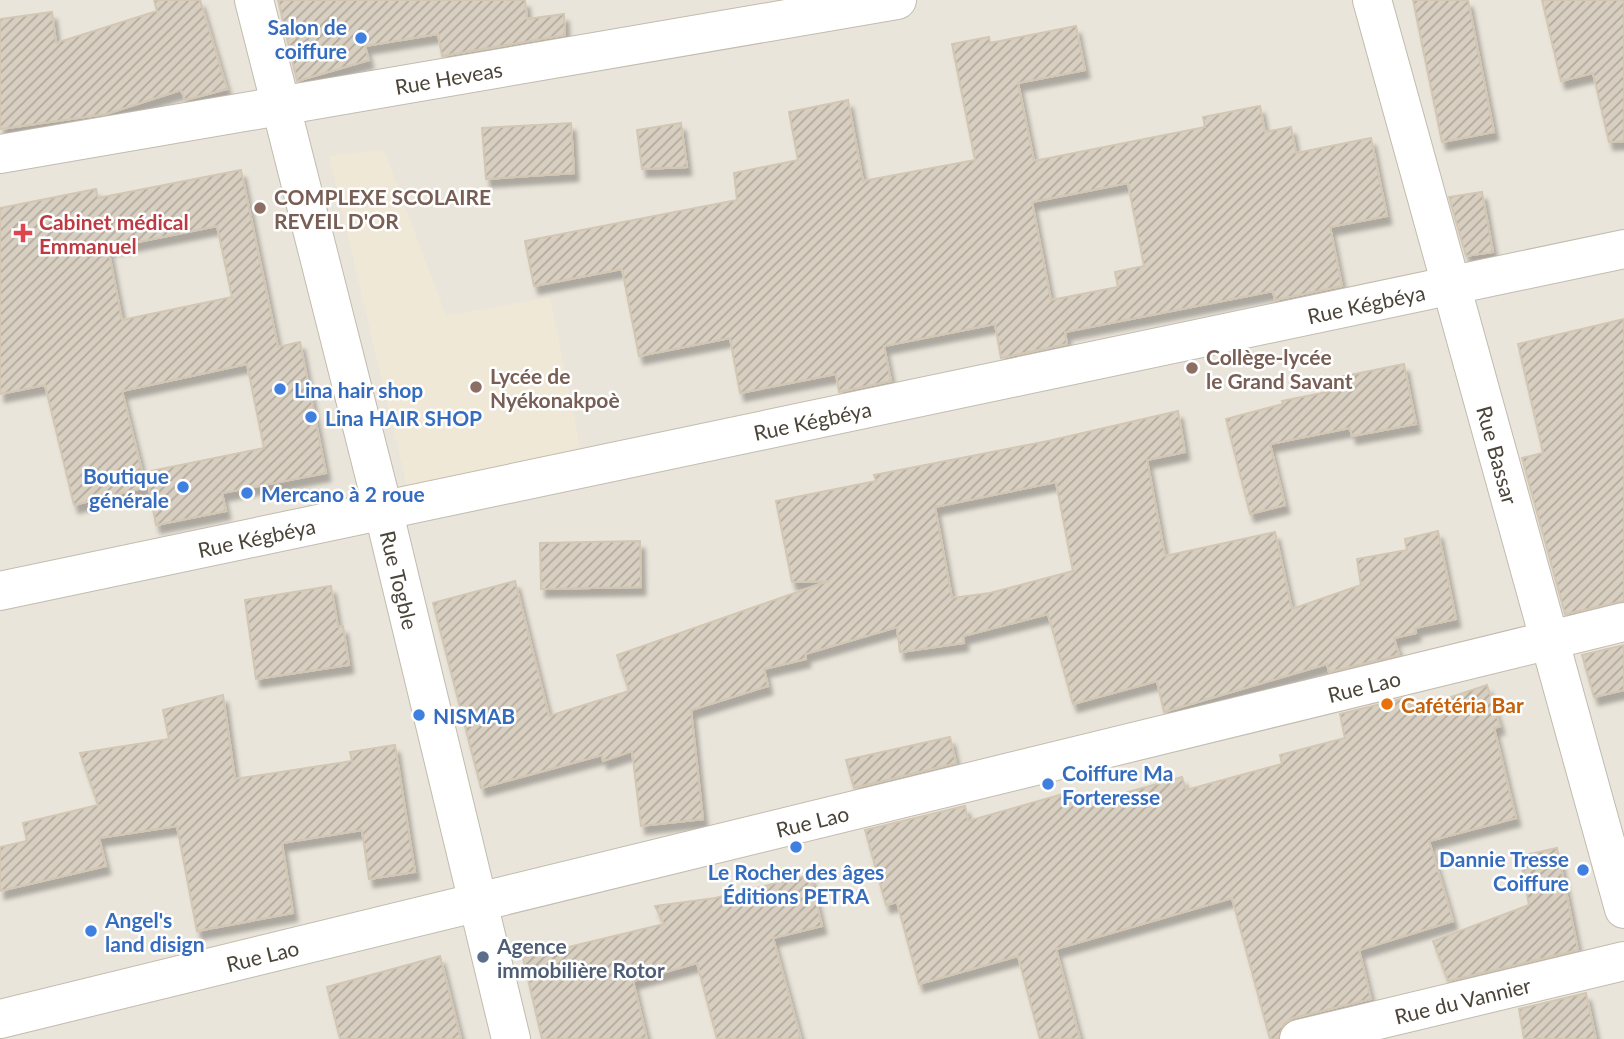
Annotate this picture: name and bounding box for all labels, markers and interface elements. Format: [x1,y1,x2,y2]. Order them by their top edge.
place label: Salon de coiffure [268,14,347,63]
marker: Salon de coiffure [353,30,369,46]
street label: Rue Heveas [393,55,504,99]
place label: COMPLEXE SCOLAIRE REVEIL D'OR [274,184,491,233]
marker: COMPLEXE SCOLAIRE REVEIL D'OR [252,200,268,216]
place label: Cabinet médical Emmanuel [39,209,189,258]
marker: Cabinet médical Emmanuel [13,223,33,243]
street label: Rue Kégbéya [1305,279,1427,328]
place label: Collège-lycée le Grand Savant [1206,344,1353,393]
marker: Collège-lycée le Grand Savant [1184,360,1200,376]
place label: Lycée de Nyékonakpoè [490,363,620,412]
place label: Lina hair shop [294,377,423,402]
marker: Lycée de Nyékonakpoè [468,379,484,395]
marker: Lina hair shop [272,381,288,397]
street label: Rue Kégbéya [751,395,873,445]
street label: Rue Bassar [1473,403,1524,507]
place label: Lina HAIR SHOP [325,405,482,430]
marker: Lina HAIR SHOP [303,409,319,425]
place label: Boutique générale [83,463,169,512]
marker: Boutique générale [175,479,191,495]
place label: Mercano à 2 roue [261,481,425,506]
marker: Mercano à 2 roue [239,485,255,501]
street label: Rue Kégbéya [195,512,318,562]
street label: Rue Togble [376,528,424,632]
street label: Rue Lao [1325,665,1403,707]
place label: Cafétéria Bar [1401,692,1524,717]
marker: Cafétéria Bar [1379,696,1395,712]
place label: NISMAB [433,703,515,728]
marker: NISMAB [411,707,427,723]
place label: Coiffure Ma Forteresse [1062,760,1173,809]
marker: Coiffure Ma Forteresse [1040,776,1056,792]
street label: Rue Lao [773,800,851,841]
marker: Le Rocher des âges Éditions PETRA [788,839,804,855]
place label: Dannie Tresse Coiffure [1439,846,1569,895]
place label: Le Rocher des âges Éditions PETRA [708,859,884,908]
marker: Dannie Tresse Coiffure [1575,862,1591,878]
place label: Angel's land disign [104,907,205,956]
marker: Angel's land disign [83,923,99,939]
place label: Agence immobilière Rotor [496,933,665,982]
street label: Rue Lao [223,934,301,976]
marker: Agence immobilière Rotor [475,949,491,965]
street label: Rue du Vannier [1392,971,1533,1028]

